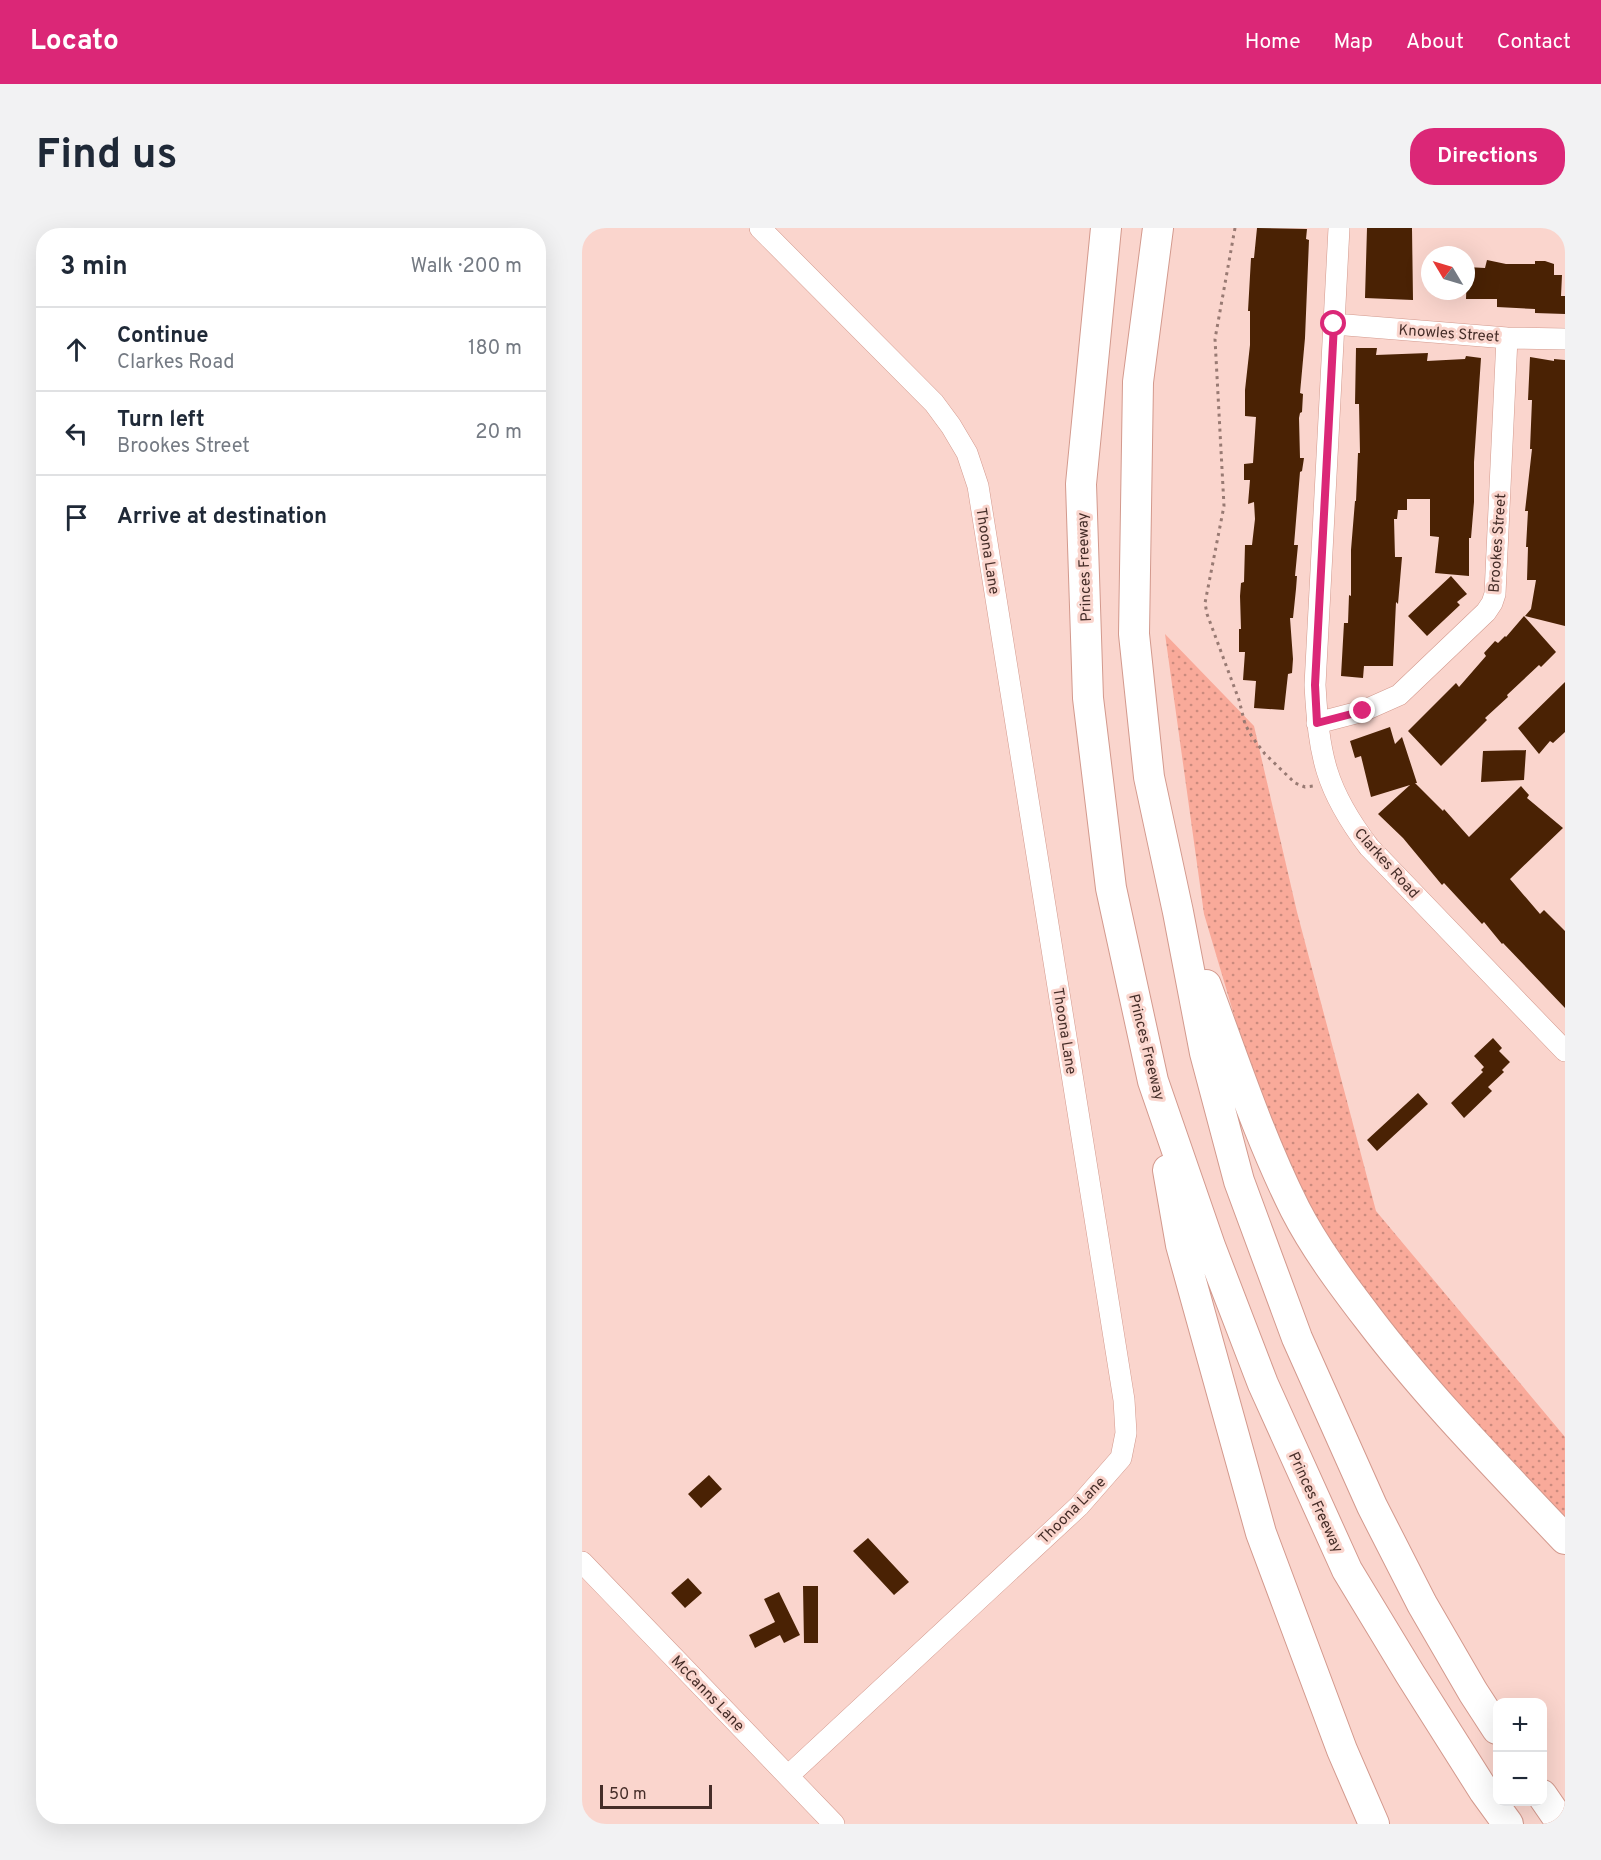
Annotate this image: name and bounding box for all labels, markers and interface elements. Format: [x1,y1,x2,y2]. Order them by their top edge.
text: Locato [30,24,119,60]
text: Home [1245,29,1301,56]
text: Map [1334,29,1373,56]
text: About [1406,29,1464,56]
text: Contact [1497,29,1571,56]
button: Directions [1410,128,1565,185]
text: Find us [36,130,177,183]
north arrow [1421,246,1475,300]
text: 3 min [60,251,128,284]
text: Walk · 200 m [411,254,522,280]
route start [1320,310,1346,336]
street label: Knowles Street [1398,321,1500,348]
text: Continue [117,323,208,350]
icon: ahead [60,333,93,366]
text: 180 m [468,336,522,362]
text: Clarkes Road [117,350,235,376]
text: Turn left [117,407,205,434]
icon: left [60,417,93,450]
text: 20 m [475,420,522,446]
text: Brookes Street [117,434,250,460]
street label: Brookes Street [1486,493,1511,593]
icon: arrive [60,501,93,534]
text: Arrive at destination [117,504,327,531]
street label: Thoona Lane [970,507,1003,596]
street label: Princes Freeway [1074,512,1097,622]
route end [1349,697,1375,723]
street label: Clarkes Road [1349,825,1422,903]
street label: Thoona Lane [1047,987,1080,1076]
street label: Princes Freeway [1123,992,1168,1103]
street label: Princes Freeway [1283,1449,1346,1556]
street label: Thoona Lane [1035,1473,1111,1549]
street label: McCanns Lane [666,1652,748,1736]
map controls [1493,1698,1547,1806]
button: + [1493,1698,1547,1752]
button: − [1493,1752,1547,1806]
scale bar [600,1782,712,1810]
text: 50 m [609,1785,647,1805]

